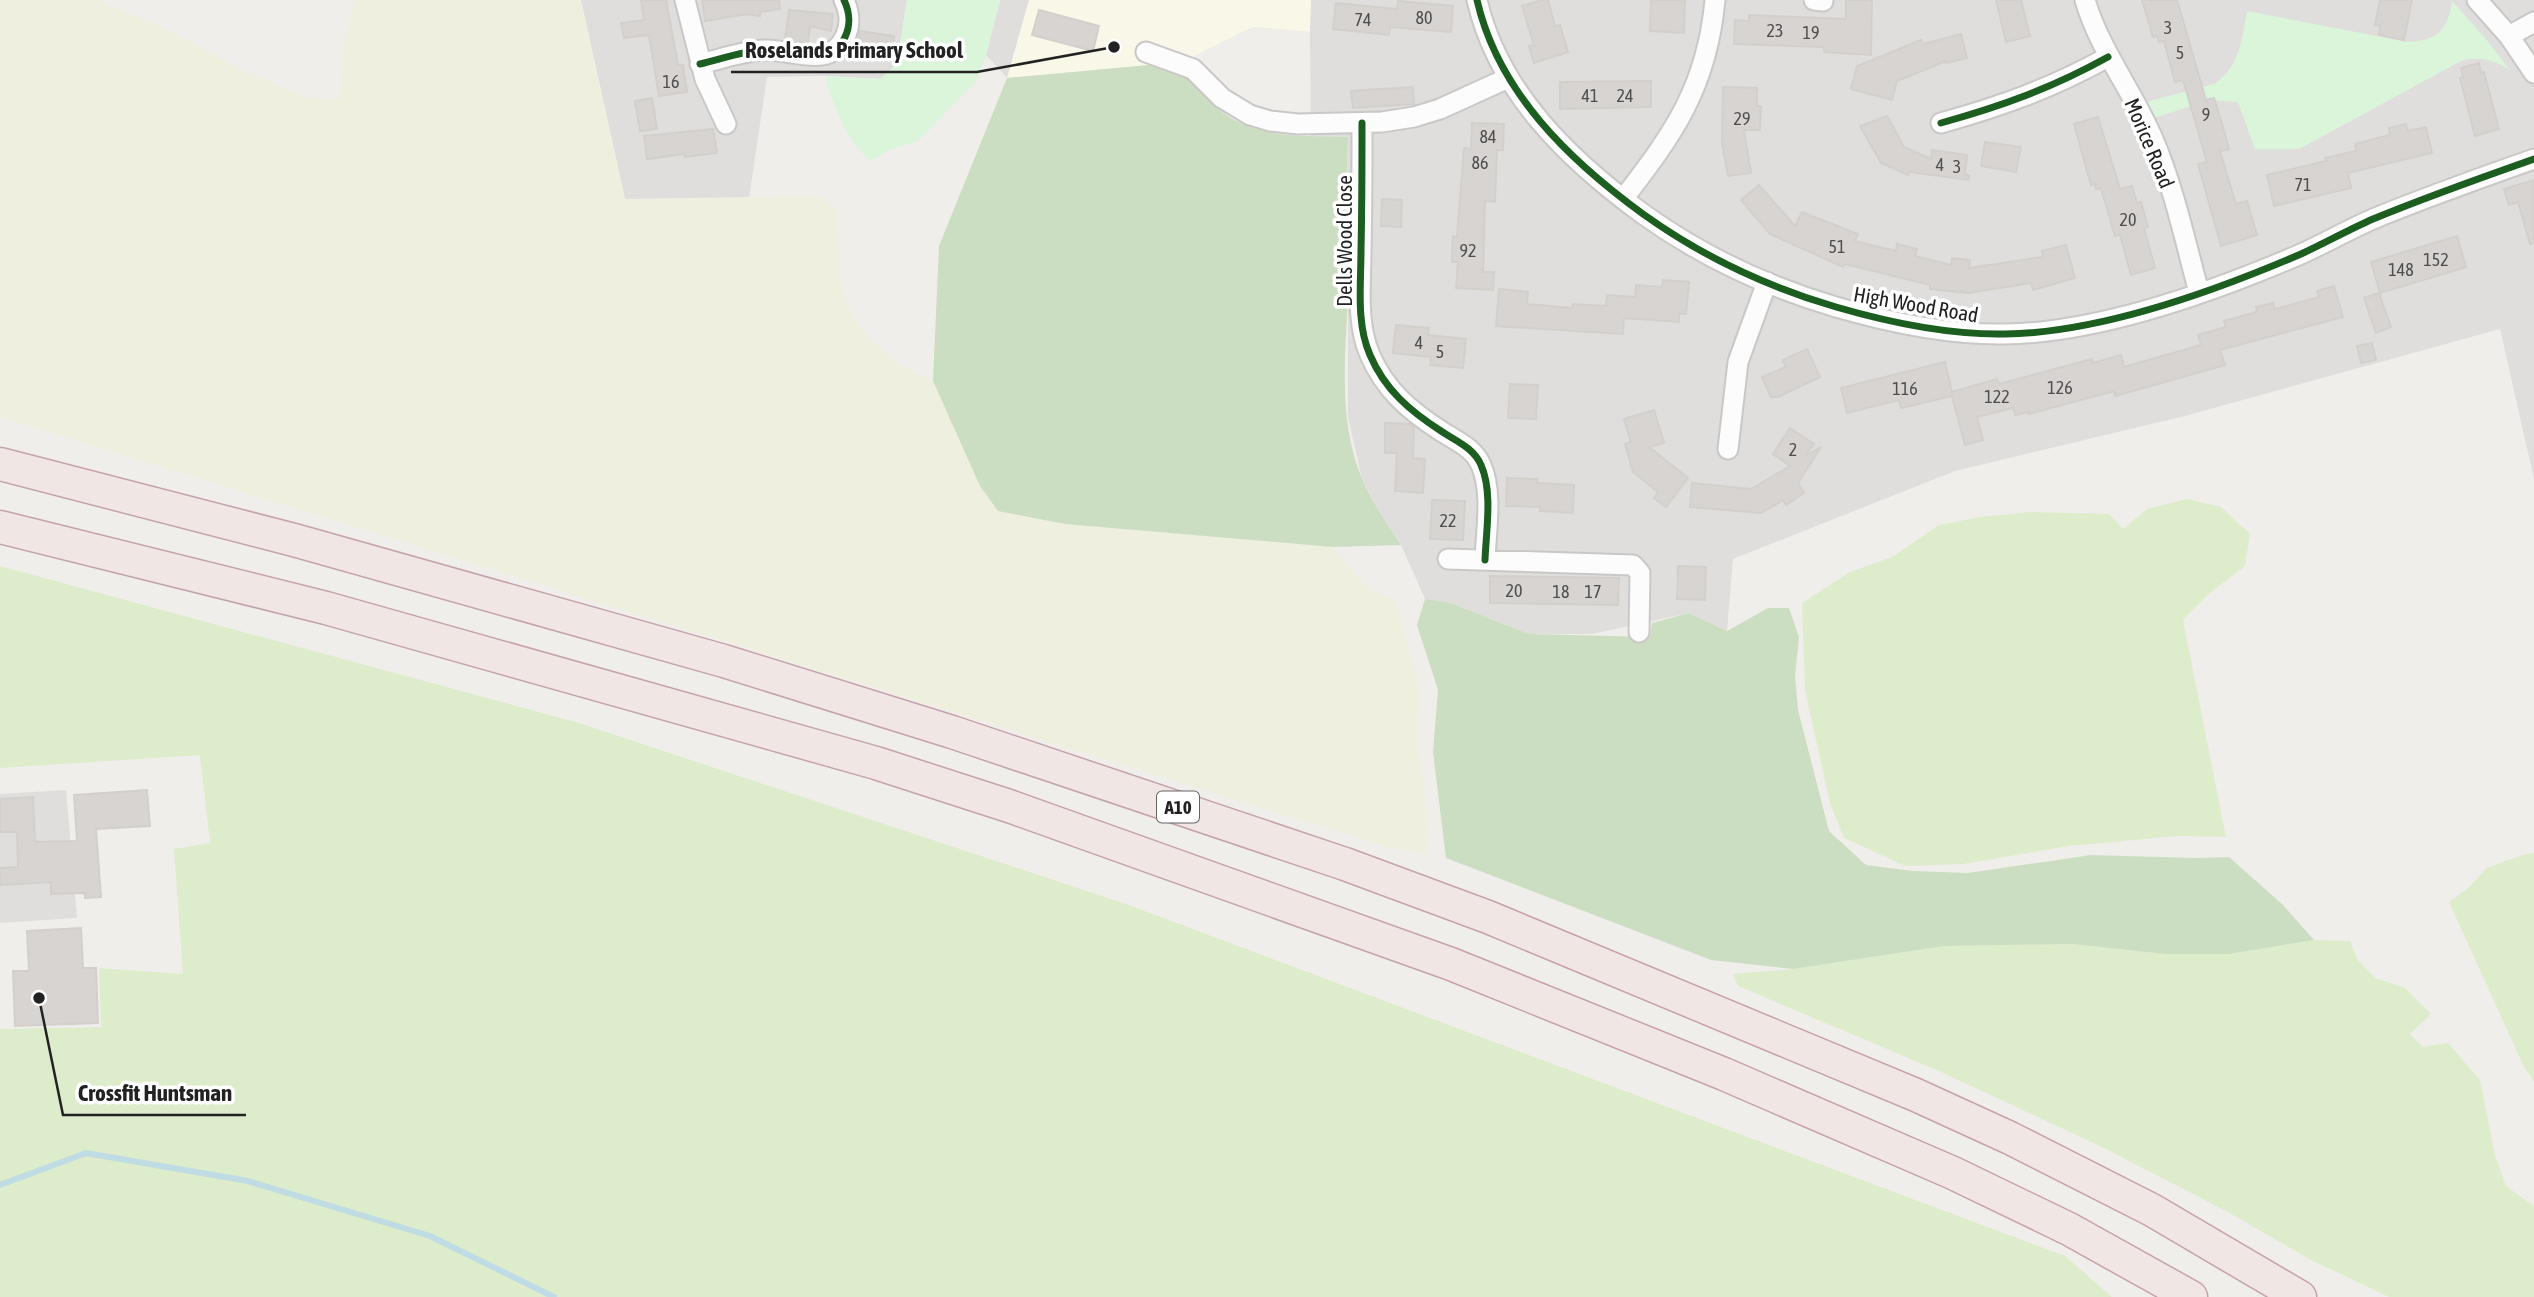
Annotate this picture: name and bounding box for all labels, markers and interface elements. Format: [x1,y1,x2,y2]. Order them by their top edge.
house number: 80 [1416,7,1432,28]
house number: 74 [1355,9,1371,30]
house number: 3 [2164,17,2172,38]
house number: 23 [1767,20,1783,41]
house number: 19 [1803,22,1819,43]
callout: Roselands Primary School [731,28,977,72]
text: Roselands Primary School [745,37,964,63]
house number: 5 [2176,42,2184,63]
house number: 16 [663,71,679,92]
house number: 41 [1582,85,1598,106]
house number: 24 [1617,85,1633,106]
street label: Morice Road [2120,94,2180,192]
house number: 9 [2202,104,2210,125]
house number: 29 [1734,108,1750,129]
house number: 84 [1480,126,1496,147]
house number: 86 [1472,152,1488,173]
house number: 4 [1936,154,1944,175]
house number: 3 [1953,156,1961,177]
house number: 71 [2295,174,2311,195]
street label: Dells Wood Close [1332,175,1356,307]
house number: 20 [2120,209,2136,230]
house number: 51 [1829,236,1845,257]
house number: 92 [1460,240,1476,261]
house number: 152 [2423,249,2449,270]
house number: 148 [2388,259,2414,280]
street label: High Wood Road [1852,281,1980,327]
house number: 4 [1415,332,1423,353]
house number: 5 [1436,341,1444,362]
house number: 126 [2047,377,2073,398]
house number: 116 [1892,378,1918,399]
house number: 122 [1984,386,2010,407]
house number: 2 [1789,439,1797,460]
house number: 22 [1440,510,1456,531]
house number: 20 [1506,580,1522,601]
house number: 18 [1553,581,1569,602]
house number: 17 [1585,581,1601,602]
road number: A10 [1157,792,1199,822]
callout: Crossfit Huntsman [63,1071,246,1115]
text: Crossfit Huntsman [78,1080,232,1106]

